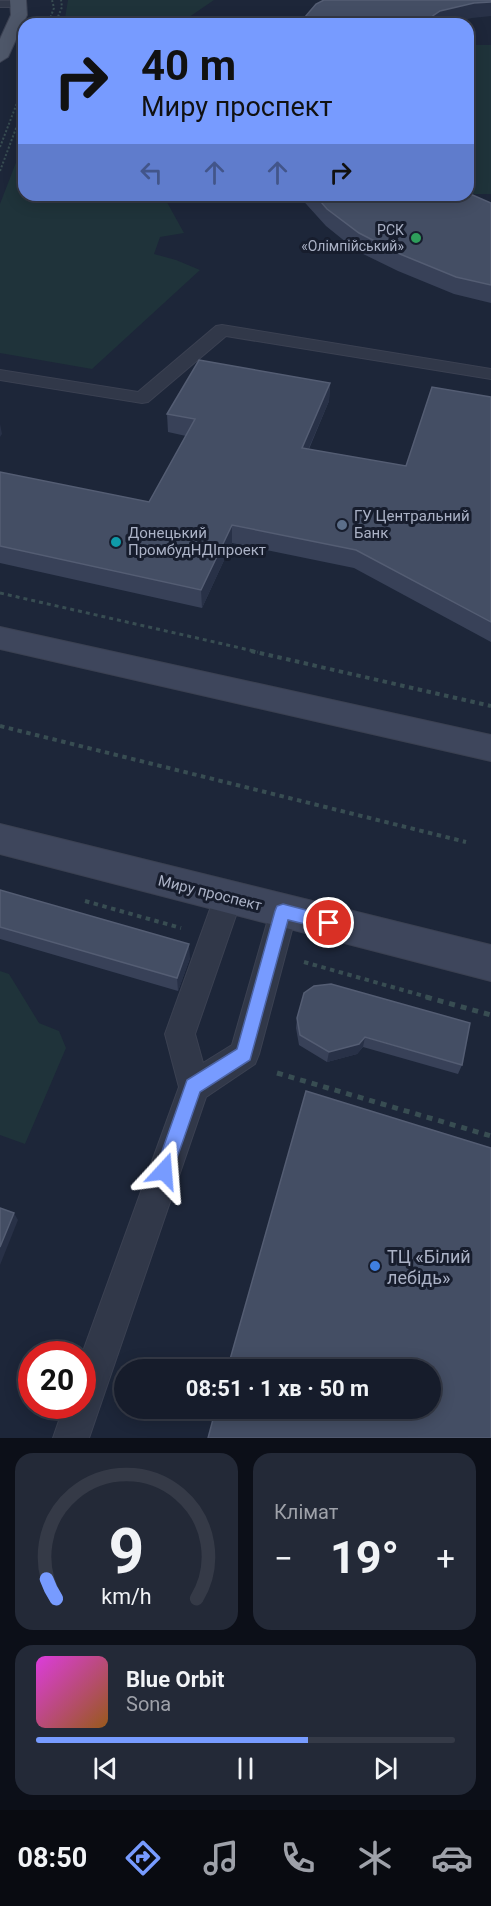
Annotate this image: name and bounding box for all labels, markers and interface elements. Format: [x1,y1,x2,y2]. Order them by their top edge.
text: 40 m [141,41,236,90]
icon: right [42,42,120,120]
text: Миру проспект [141,91,332,123]
icon: left [135,156,168,189]
icon: ahead [198,156,231,189]
icon: ahead [261,156,294,189]
icon: right [324,156,357,189]
place label: РСК «Олімпійський» [301,222,404,254]
marker: РСК «Олімпійський» [409,231,423,245]
place label: ГУ Центральний Банк [354,507,470,542]
marker: ГУ Центральний Банк [335,518,349,532]
place label: Донецький ПромбудНДІпроект [128,524,266,559]
marker: Донецький ПромбудНДІпроект [109,535,123,549]
street label: Миру проспект [156,871,264,915]
pin [303,897,354,948]
icon: arrive [312,906,345,939]
position arrow [132,1139,196,1203]
place label: ТЦ «Білий лебідь» [387,1246,471,1288]
marker: ТЦ «Білий лебідь» [368,1259,382,1273]
speed limit sign: 20 [18,1341,96,1419]
text: 08:51 · 1 хв · 50 m [186,1376,369,1401]
text: Клімат [274,1500,338,1524]
text: 9 [109,1515,144,1588]
text: 19° [330,1531,399,1584]
text: − [274,1539,293,1578]
text: + [436,1539,455,1578]
text: km/h [101,1584,152,1609]
text: Blue Orbit [126,1667,224,1692]
text: Sona [126,1692,171,1716]
icon: previous [89,1752,122,1785]
icon: pause [229,1752,262,1785]
icon: next [369,1752,402,1785]
icon: directions [122,1837,164,1879]
icon: music [200,1837,242,1879]
icon: phone [277,1837,319,1879]
icon: climate [354,1837,396,1879]
icon: car [431,1837,473,1879]
text: 08:50 [18,1842,87,1874]

